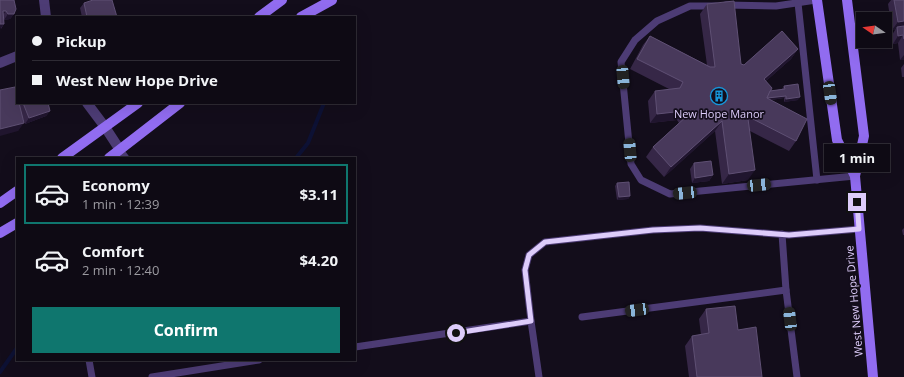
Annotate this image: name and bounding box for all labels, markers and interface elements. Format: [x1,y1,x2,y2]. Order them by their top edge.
north arrow [856,12,892,48]
map controls [856,12,892,48]
text: Pickup [56,31,106,51]
car [616,65,630,89]
text: West New Hope Drive [56,70,218,90]
car [822,80,838,106]
building icon: New Hope Manor [709,86,729,106]
place label: New Hope Manor [674,106,765,121]
car [623,138,637,162]
callout: 1 min [824,144,890,172]
text: 1 min [839,149,875,167]
text: Economy [82,175,150,195]
icon: car [34,176,70,212]
car [746,178,772,192]
text: $3.11 [299,184,338,204]
car [672,186,698,200]
route end [848,193,866,211]
text: 1 min · 12:39 [82,195,159,213]
text: Comfort [82,241,144,261]
icon: car [34,242,70,278]
street label: West New Hope Drive [841,245,866,357]
text: $4.20 [299,250,338,270]
text: 2 min · 12:40 [82,261,159,279]
car [624,302,650,318]
car [783,306,797,332]
button: Confirm [32,307,340,353]
route start [447,324,465,342]

